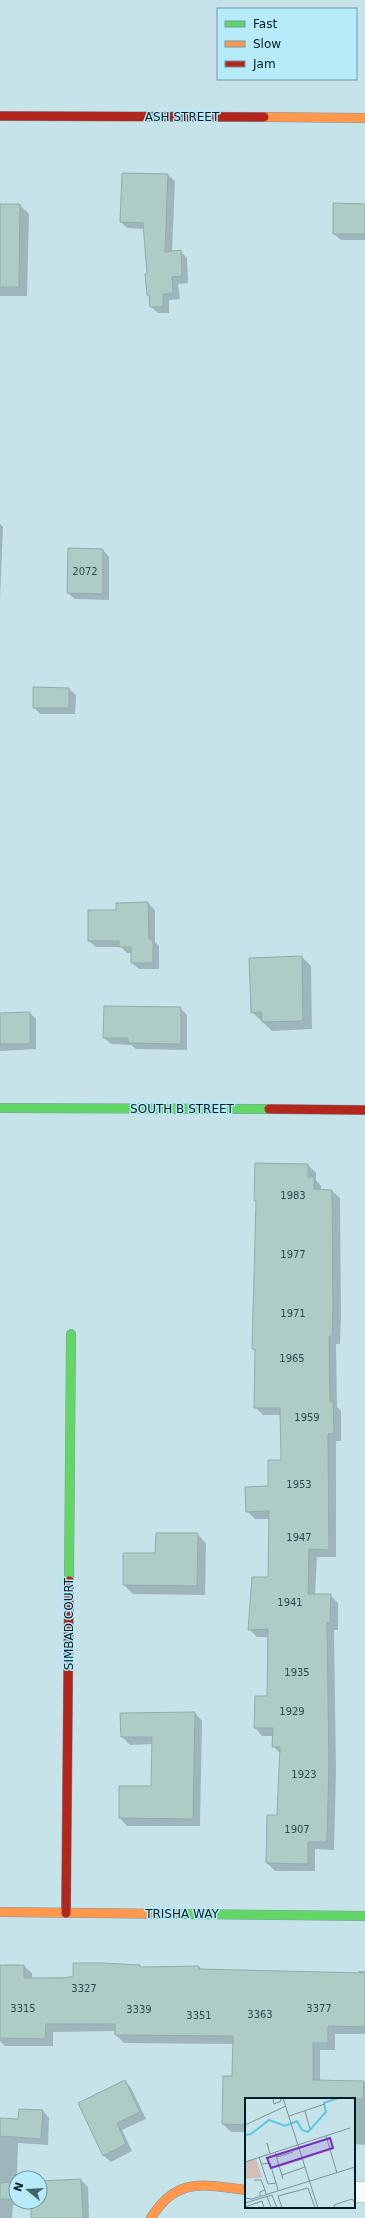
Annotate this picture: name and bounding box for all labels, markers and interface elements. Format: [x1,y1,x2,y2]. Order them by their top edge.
legend [217,8,357,80]
text: Fast [253,17,277,31]
text: Slow [253,37,281,51]
text: Jam [252,57,276,71]
street label: ASH STREET [145,110,220,124]
house number: 2072 [72,566,98,577]
street label: SOUTH B STREET [130,1102,235,1116]
house number: 1983 [280,1190,306,1201]
house number: 1977 [280,1249,306,1260]
house number: 1971 [280,1308,306,1319]
house number: 1965 [279,1353,305,1364]
house number: 1959 [294,1412,320,1423]
house number: 1953 [286,1479,312,1490]
house number: 1947 [286,1532,312,1543]
street label: SIMBAD COURT [62,1577,76,1670]
house number: 1941 [277,1597,303,1608]
house number: 1935 [284,1667,310,1678]
house number: 1929 [279,1706,305,1717]
house number: 1923 [291,1769,317,1780]
house number: 1907 [284,1824,310,1835]
street label: TRISHA WAY [144,1907,220,1921]
house number: 3327 [71,1983,97,1994]
house number: 3315 [10,2003,36,2014]
house number: 3377 [306,2003,332,2014]
house number: 3339 [126,2004,152,2015]
house number: 3363 [247,2009,273,2020]
house number: 3351 [186,2010,212,2021]
inset map [245,2098,355,2208]
north arrow [8,2170,48,2210]
text: N [11,2181,27,2193]

